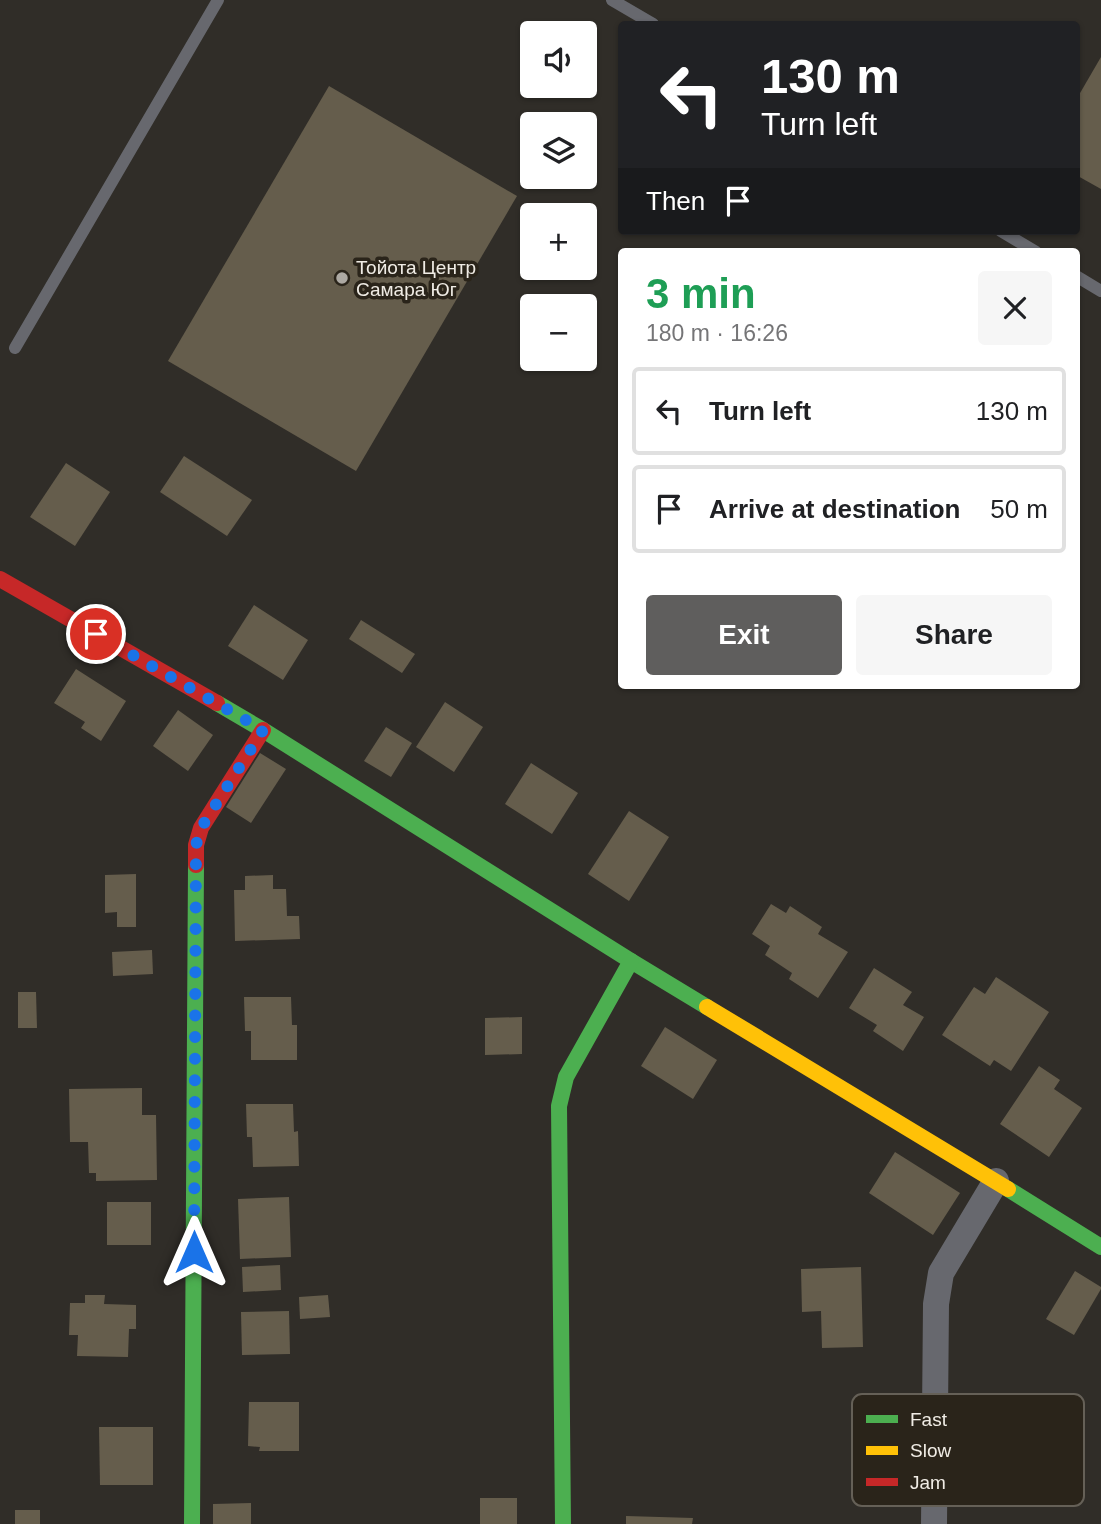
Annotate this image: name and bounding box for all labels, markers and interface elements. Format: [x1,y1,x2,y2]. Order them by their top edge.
map controls [520,21,597,371]
button: sound [520,21,597,98]
icon: left [646,49,737,140]
text: 130 m [761,49,900,103]
text: Turn left [761,106,877,142]
button: layers [520,112,597,189]
icon: arrive [719,182,757,220]
text: Then [646,186,705,216]
button: + [520,203,597,280]
place label: Тойота Центр Самара Юг [356,257,476,300]
marker: Тойота Центр Самара Юг [334,270,350,286]
text: 3 min [646,270,756,317]
button: close [978,271,1052,345]
button: − [520,294,597,371]
text: 180 m · 16:26 [646,320,788,346]
icon: left [650,392,688,430]
text: Turn left [709,396,811,426]
text: 130 m [976,396,1048,426]
icon: arrive [650,490,688,528]
text: Arrive at destination [709,494,960,524]
text: 50 m [990,494,1048,524]
button: Exit [646,595,842,675]
button: Share [856,595,1052,675]
pin [66,604,126,664]
icon: arrive [77,615,115,653]
position arrow [157,1215,231,1289]
legend [852,1394,1084,1506]
text: Fast [910,1409,948,1430]
text: Slow [910,1440,951,1461]
text: Jam [910,1472,946,1493]

